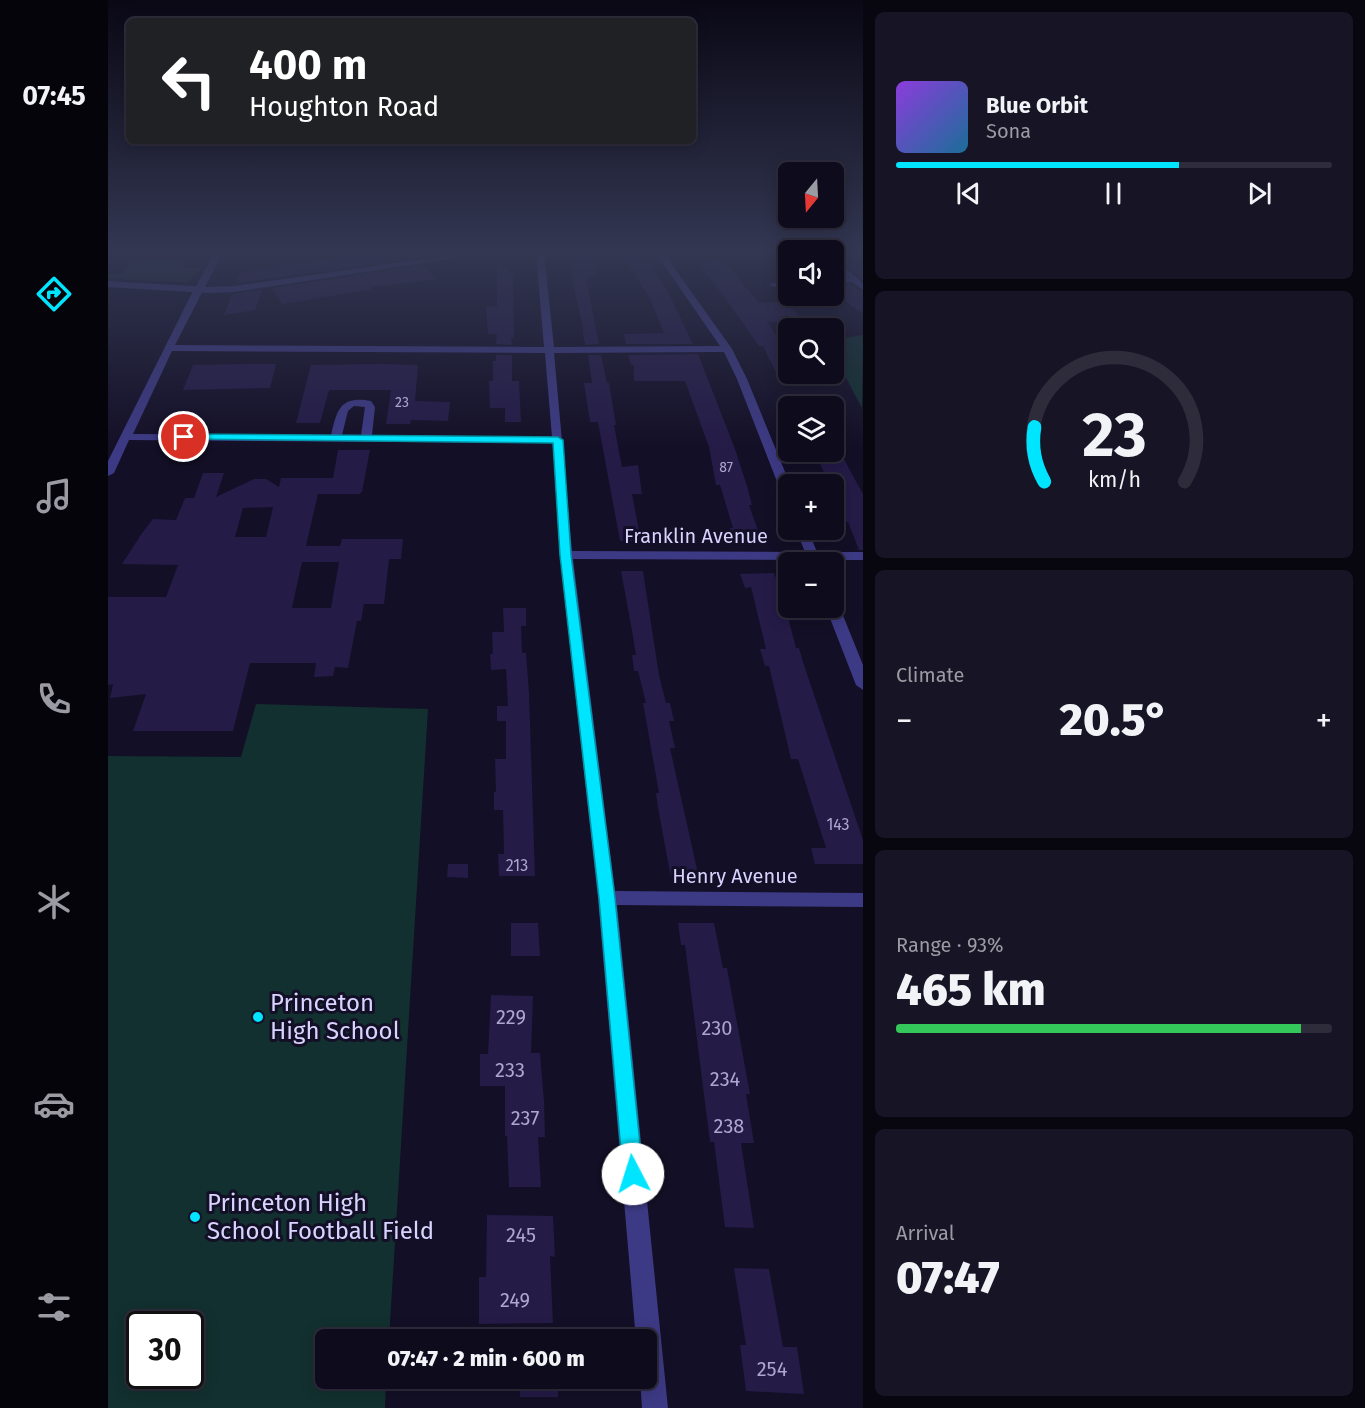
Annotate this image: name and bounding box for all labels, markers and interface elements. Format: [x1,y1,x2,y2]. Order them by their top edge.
text: 400 m [249,40,367,90]
icon: left [150,42,228,120]
text: 07:45 [22,80,86,112]
text: Houghton Road [249,91,439,123]
text: Blue Orbit [986,92,1088,119]
text: Sona [986,119,1031,143]
north arrow [778,162,844,228]
map controls [778,162,844,618]
icon: previous [952,177,985,210]
icon: pause [1097,177,1130,210]
icon: next [1243,177,1276,210]
button: sound [778,240,844,306]
icon: directions [33,273,75,315]
button: search [778,318,844,384]
house number: 23 [395,394,409,411]
button: layers [778,396,844,462]
text: 23 [1082,398,1146,473]
pin [158,411,209,462]
icon: arrive [167,420,200,453]
house number: 87 [719,459,733,476]
text: km/h [1087,467,1141,493]
button: + [778,474,844,540]
icon: music [33,475,75,517]
street label: Franklin Avenue [624,524,768,548]
button: − [778,552,844,618]
text: Climate [896,663,964,687]
icon: phone [33,678,75,720]
text: 20.5° [1059,693,1169,747]
text: − [896,701,913,741]
text: + [1316,701,1332,741]
house number: 143 [826,815,850,834]
house number: 213 [506,856,528,875]
street label: Henry Avenue [672,864,798,888]
icon: climate [33,881,75,923]
text: Range · 93% [896,933,1003,957]
text: 465 km [896,963,1046,1017]
place label: Princeton High School [270,989,400,1045]
house number: 229 [496,1005,526,1029]
marker: Princeton High School [251,1010,265,1024]
house number: 230 [702,1016,732,1040]
house number: 233 [495,1058,525,1082]
house number: 234 [710,1067,741,1091]
icon: car [33,1083,75,1125]
house number: 237 [511,1106,539,1130]
house number: 238 [714,1114,744,1138]
position arrow [601,1142,665,1206]
place label: Princeton High School Football Field [207,1189,434,1245]
marker: Princeton High School Football Field [188,1210,202,1224]
text: Arrival [896,1221,955,1245]
house number: 245 [506,1223,536,1247]
text: 07:47 [896,1251,1000,1305]
icon: filters [33,1286,75,1328]
house number: 249 [500,1288,530,1312]
speed limit sign: 30 [126,1311,204,1389]
text: 07:47 · 2 min · 600 m [387,1345,585,1372]
house number: 254 [757,1357,788,1381]

